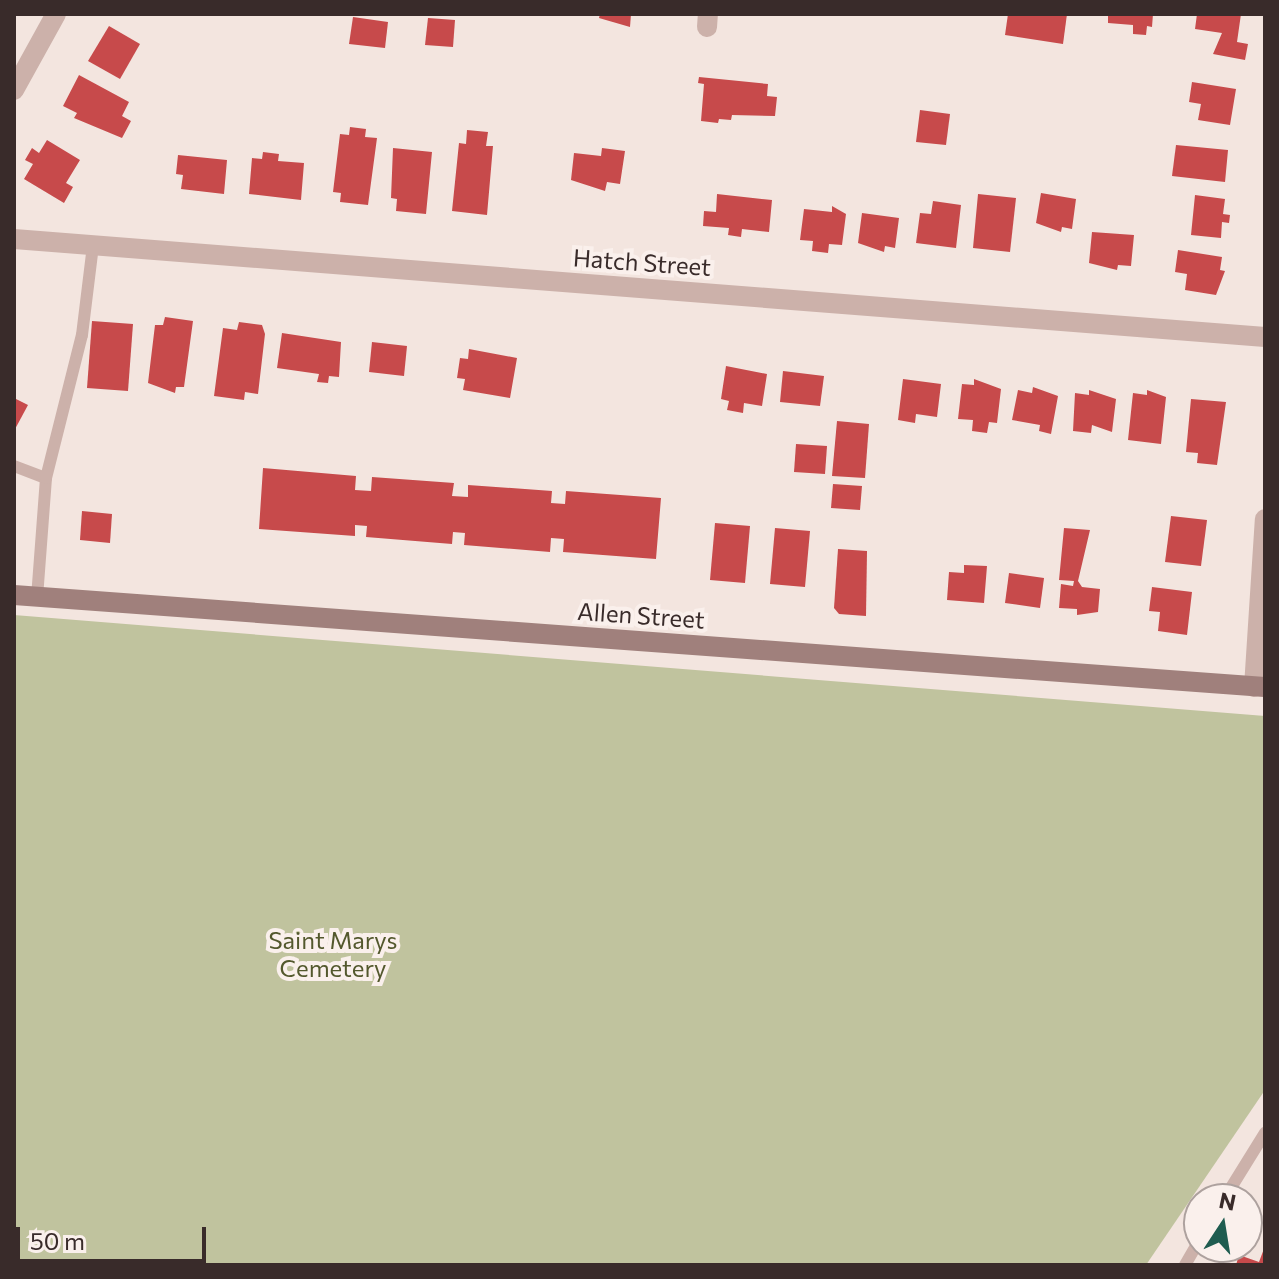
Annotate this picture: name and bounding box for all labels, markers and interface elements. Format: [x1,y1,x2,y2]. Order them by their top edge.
street label: Hatch Street [572,243,712,281]
street label: Allen Street [576,596,706,634]
park label: Saint Marys Cemetery [268,926,398,982]
north arrow [1183,1183,1263,1263]
text: N [1217,1186,1239,1216]
scale bar [20,1211,210,1261]
text: 50 m [30,1226,85,1255]

